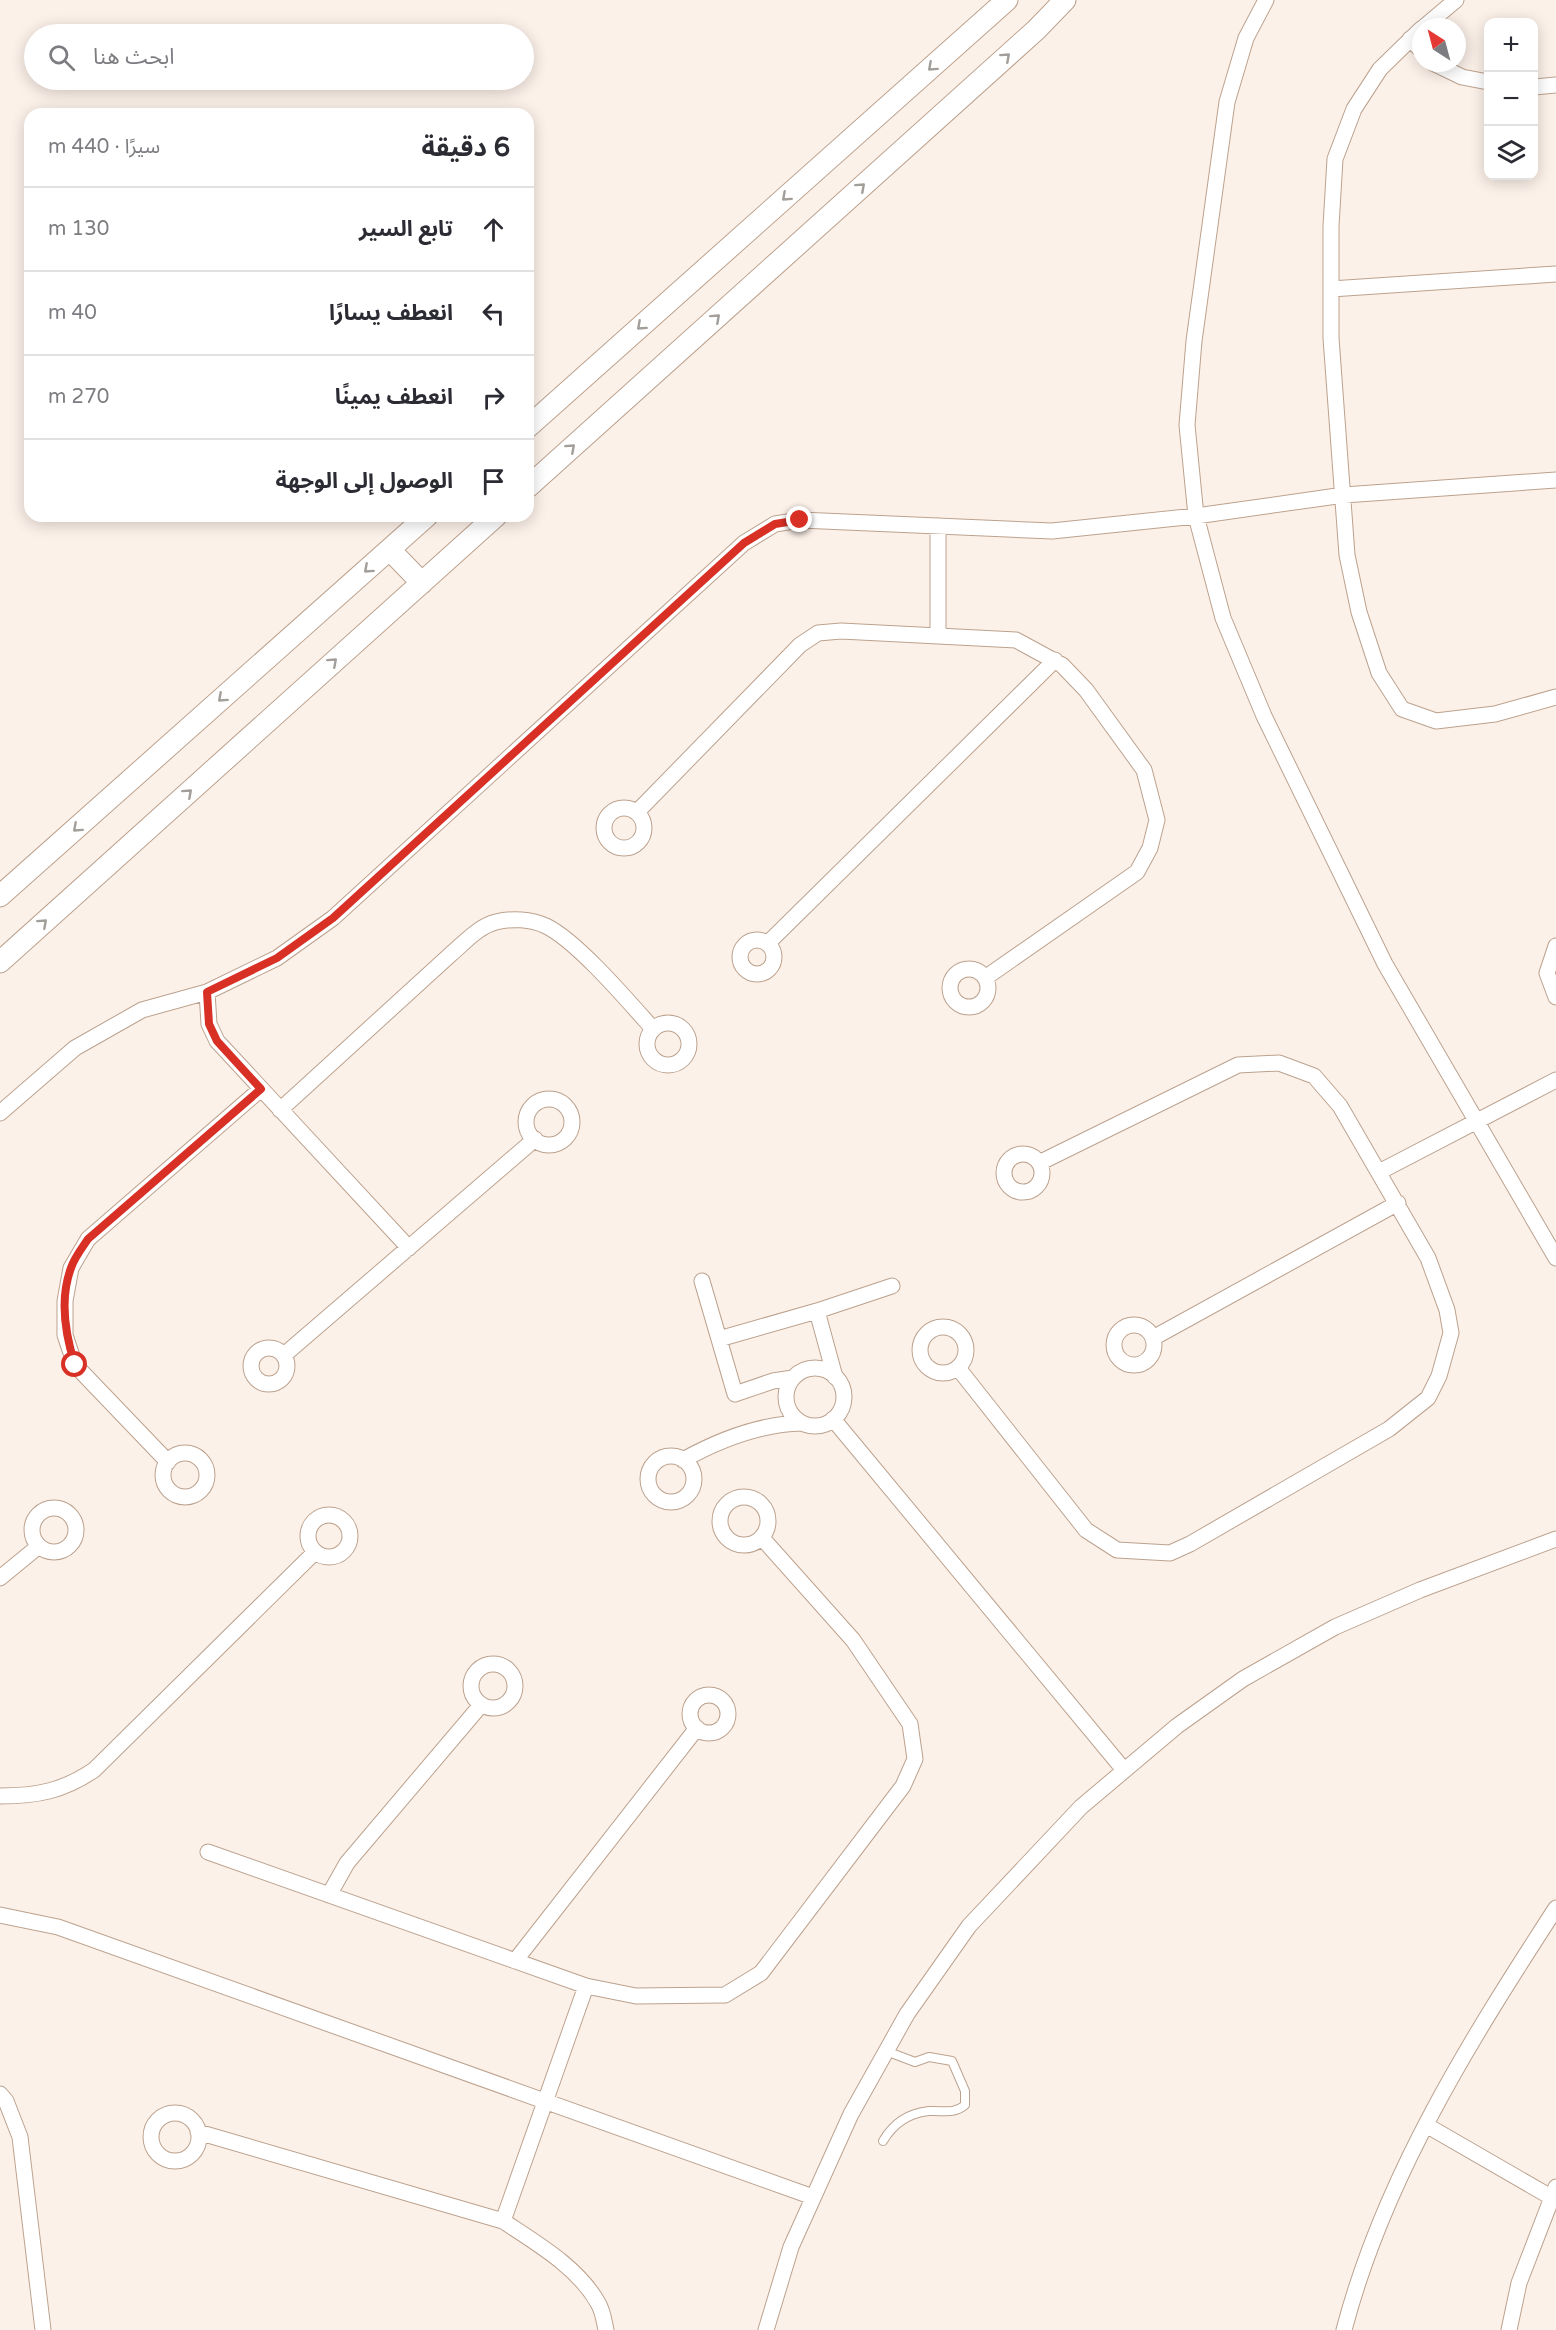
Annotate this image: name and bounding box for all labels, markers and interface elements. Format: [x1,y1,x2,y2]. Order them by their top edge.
north arrow [1412,18,1466,72]
map controls [1484,18,1538,180]
button: + [1484,18,1538,72]
search box [24,24,534,90]
icon: search [45,41,78,74]
text: ابحث هنا [93,44,175,70]
one-way arrow [1000,53,1010,64]
one-way arrow [928,60,939,71]
button: − [1484,72,1538,126]
button: layers [1484,126,1538,180]
text: 6 دقيقة [421,132,510,163]
text: سيرًا · 440 m [48,135,160,159]
one-way arrow [855,183,865,194]
one-way arrow [782,190,793,201]
icon: ahead [477,213,510,246]
text: تابع السير [359,216,453,242]
text: 130 m [48,217,109,241]
icon: left [477,297,510,330]
text: انعطف يسارًا [329,300,453,326]
text: 40 m [48,301,97,325]
one-way arrow [710,314,720,325]
one-way arrow [637,319,647,330]
icon: right [477,381,510,414]
text: انعطف يمينًا [335,384,453,410]
text: 270 m [48,385,109,409]
one-way arrow [565,444,575,455]
icon: arrive [477,465,510,498]
text: الوصول إلى الوجهة [275,468,453,494]
route end [786,506,812,532]
one-way arrow [364,562,375,573]
one-way arrow [326,659,337,670]
one-way arrow [218,691,229,702]
one-way arrow [182,789,192,800]
one-way arrow [73,821,84,832]
one-way arrow [37,919,47,930]
route start [61,1351,87,1377]

